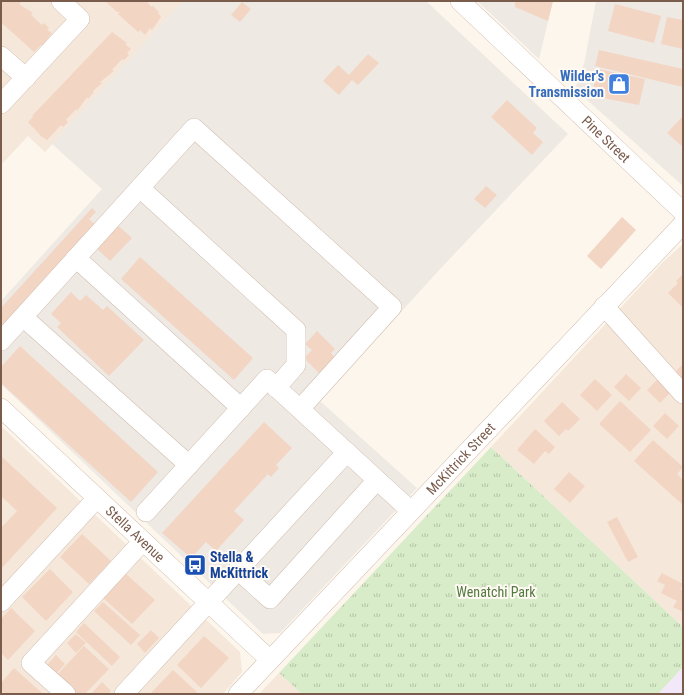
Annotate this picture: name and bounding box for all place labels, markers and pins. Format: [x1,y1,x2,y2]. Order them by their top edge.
place label: Wilder's Transmission [529,68,604,100]
shop icon: Wilder's Transmission [606,71,632,97]
place label: Stella & McKittrick [210,549,269,581]
bus stop icon: Stella & McKittrick [182,552,208,578]

